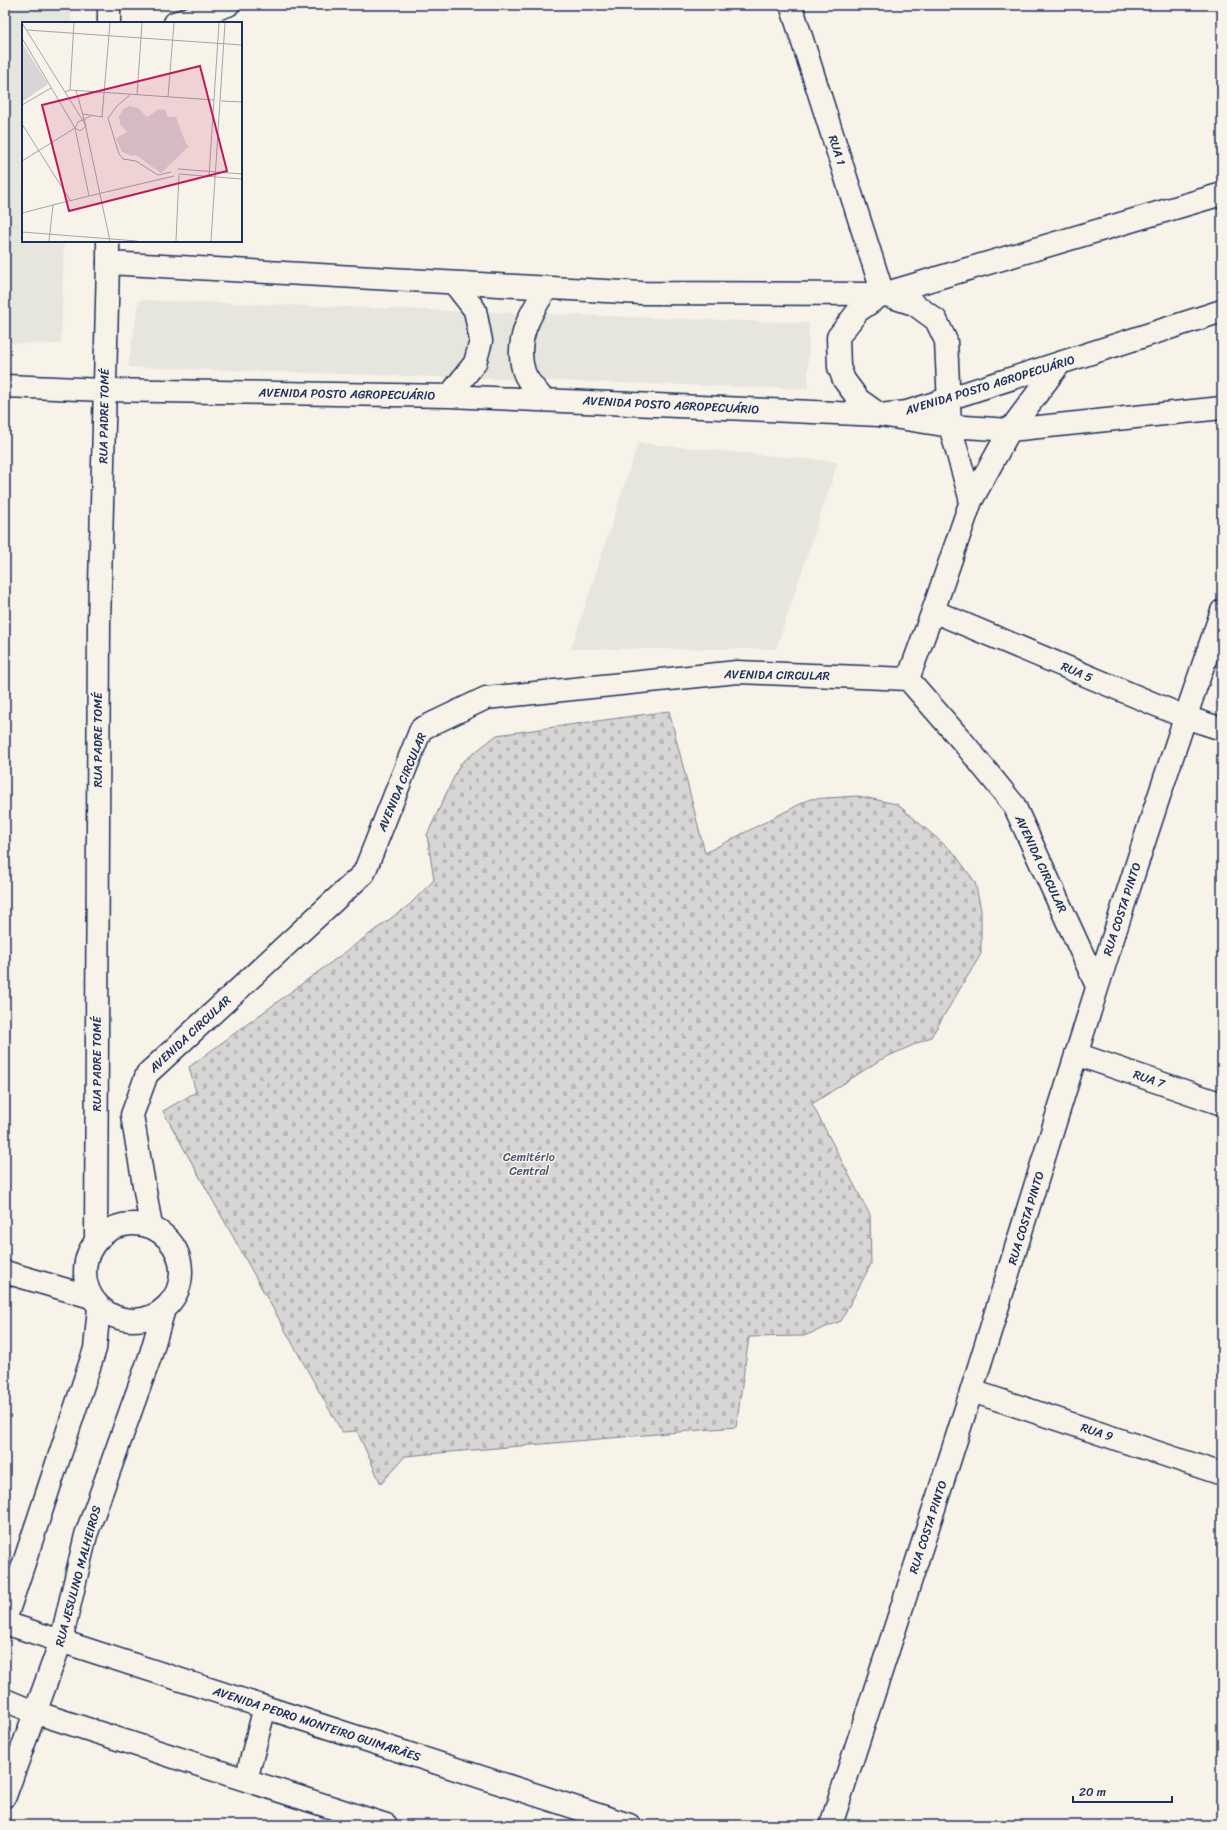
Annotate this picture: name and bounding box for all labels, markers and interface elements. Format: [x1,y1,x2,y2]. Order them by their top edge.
inset map [22,22,242,242]
street label: RUA 1 [822,132,852,168]
street label: AVENIDA POSTO AGROPECUÁRIO [901,349,1078,422]
street label: RUA PADRE TOMÉ [92,367,116,464]
street label: AVENIDA POSTO AGROPECUÁRIO [257,381,436,407]
street label: AVENIDA POSTO AGROPECUÁRIO [581,389,760,421]
street label: RUA 5 [1058,655,1096,689]
street label: AVENIDA CIRCULAR [723,663,830,687]
street label: RUA PADRE TOMÉ [87,691,109,788]
street label: AVENIDA CIRCULAR [371,729,433,836]
street label: AVENIDA CIRCULAR [1008,810,1073,917]
street label: RUA COSTA PINTO [1097,859,1148,959]
street label: AVENIDA CIRCULAR [143,990,236,1079]
street label: RUA PADRE TOMÉ [86,1015,108,1112]
street label: RUA 7 [1130,1063,1169,1095]
park label: Cemitério Central [503,1146,555,1182]
street label: RUA COSTA PINTO [1001,1168,1051,1268]
street label: RUA 9 [1078,1416,1116,1448]
street label: RUA COSTA PINTO [903,1477,954,1577]
street label: RUA JESULINO MALHEIROS [49,1503,108,1649]
street label: AVENIDA PEDRO MONTEIRO GUIMARÃES [209,1680,424,1768]
scale bar [1073,1778,1172,1804]
text: 20 m [1079,1781,1106,1803]

